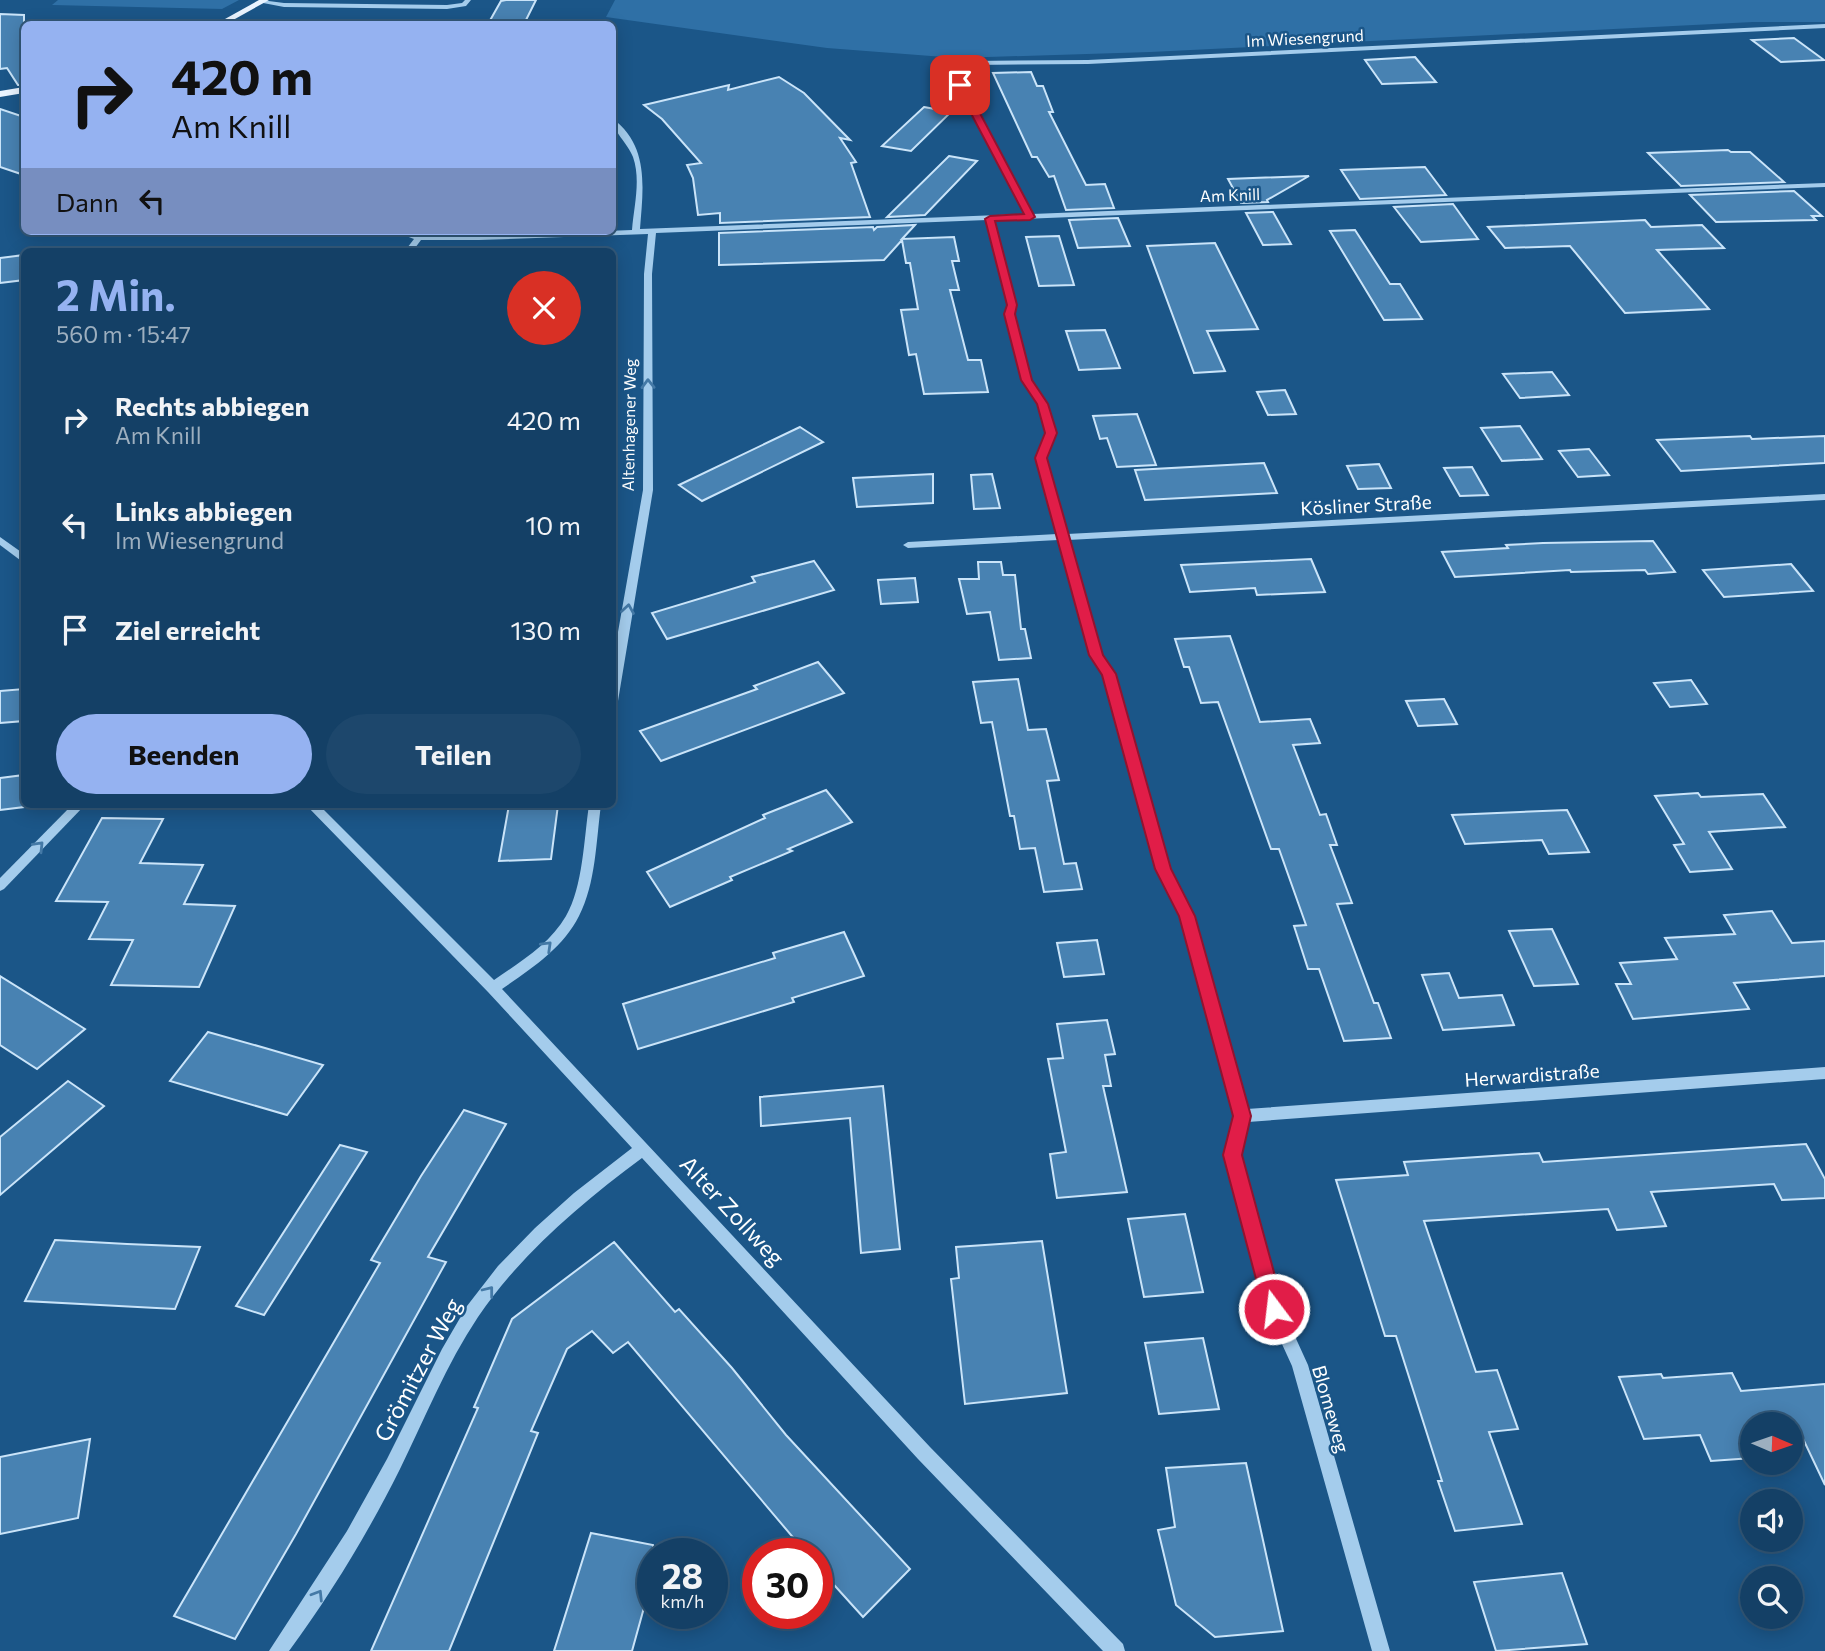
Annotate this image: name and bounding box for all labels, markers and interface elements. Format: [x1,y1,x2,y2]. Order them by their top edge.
street label: Im Wiesengrund [1246,25,1364,50]
text: 420 m [171,45,313,105]
icon: right [56,49,147,140]
pin [930,55,990,115]
icon: arrive [941,66,979,104]
text: Am Knill [171,105,291,145]
icon: left [133,182,171,220]
street label: Am Knill [1200,184,1260,205]
text: Dann [56,186,119,217]
text: 2 Min. [56,268,176,320]
button: close [507,271,581,345]
text: 560 m · 15:47 [56,320,191,348]
street label: Altenhagener Weg [618,358,639,492]
one-way arrow [640,378,656,388]
text: Rechts abbiegen [115,390,310,421]
icon: right [56,401,94,439]
text: 420 m [507,404,581,435]
text: Am Knill [115,421,202,449]
street label: Kösliner Straße [1300,490,1432,519]
text: Links abbiegen [115,495,293,526]
icon: left [56,506,94,544]
text: 10 m [525,509,581,540]
text: Im Wiesengrund [115,526,284,554]
one-way arrow [620,603,635,615]
icon: arrive [56,611,94,649]
text: Ziel erreicht [115,614,260,645]
text: 130 m [510,614,581,645]
button: Beenden [56,714,312,794]
button: Teilen [326,714,581,794]
one-way arrow [31,841,44,854]
one-way arrow [539,942,552,955]
street label: Herwardistraße [1464,1058,1600,1091]
street label: Alter Zollweg [675,1150,791,1271]
position arrow [1237,1272,1311,1346]
one-way arrow [480,1286,493,1298]
street label: Grömitzer Weg [368,1293,467,1446]
street label: Blomeweg [1308,1362,1355,1455]
north arrow [1740,1412,1802,1475]
map controls [1740,1412,1803,1629]
button: sound [1740,1489,1803,1552]
speed limit sign: 30 [742,1538,833,1629]
text: 28 [662,1553,703,1596]
button: search [1740,1566,1803,1629]
one-way arrow [309,1590,322,1603]
text: km/h [661,1590,704,1612]

